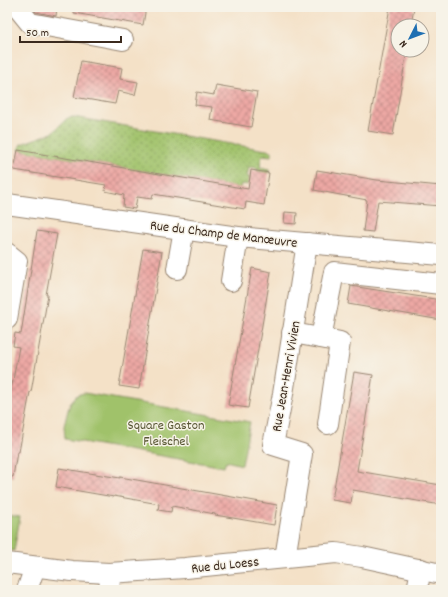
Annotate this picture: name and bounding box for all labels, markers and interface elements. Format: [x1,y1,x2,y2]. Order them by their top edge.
scale bar [20,18,121,44]
north arrow [390,18,430,58]
text: 50 m [26,25,49,42]
text: N [396,36,412,51]
street label: Rue du Champ de Manœuvre [149,216,299,254]
street label: Rue Jean-Henri Vivien [267,319,307,433]
park label: Square Gaston Fleischel [128,416,204,452]
street label: Rue du Loess [190,552,260,579]

